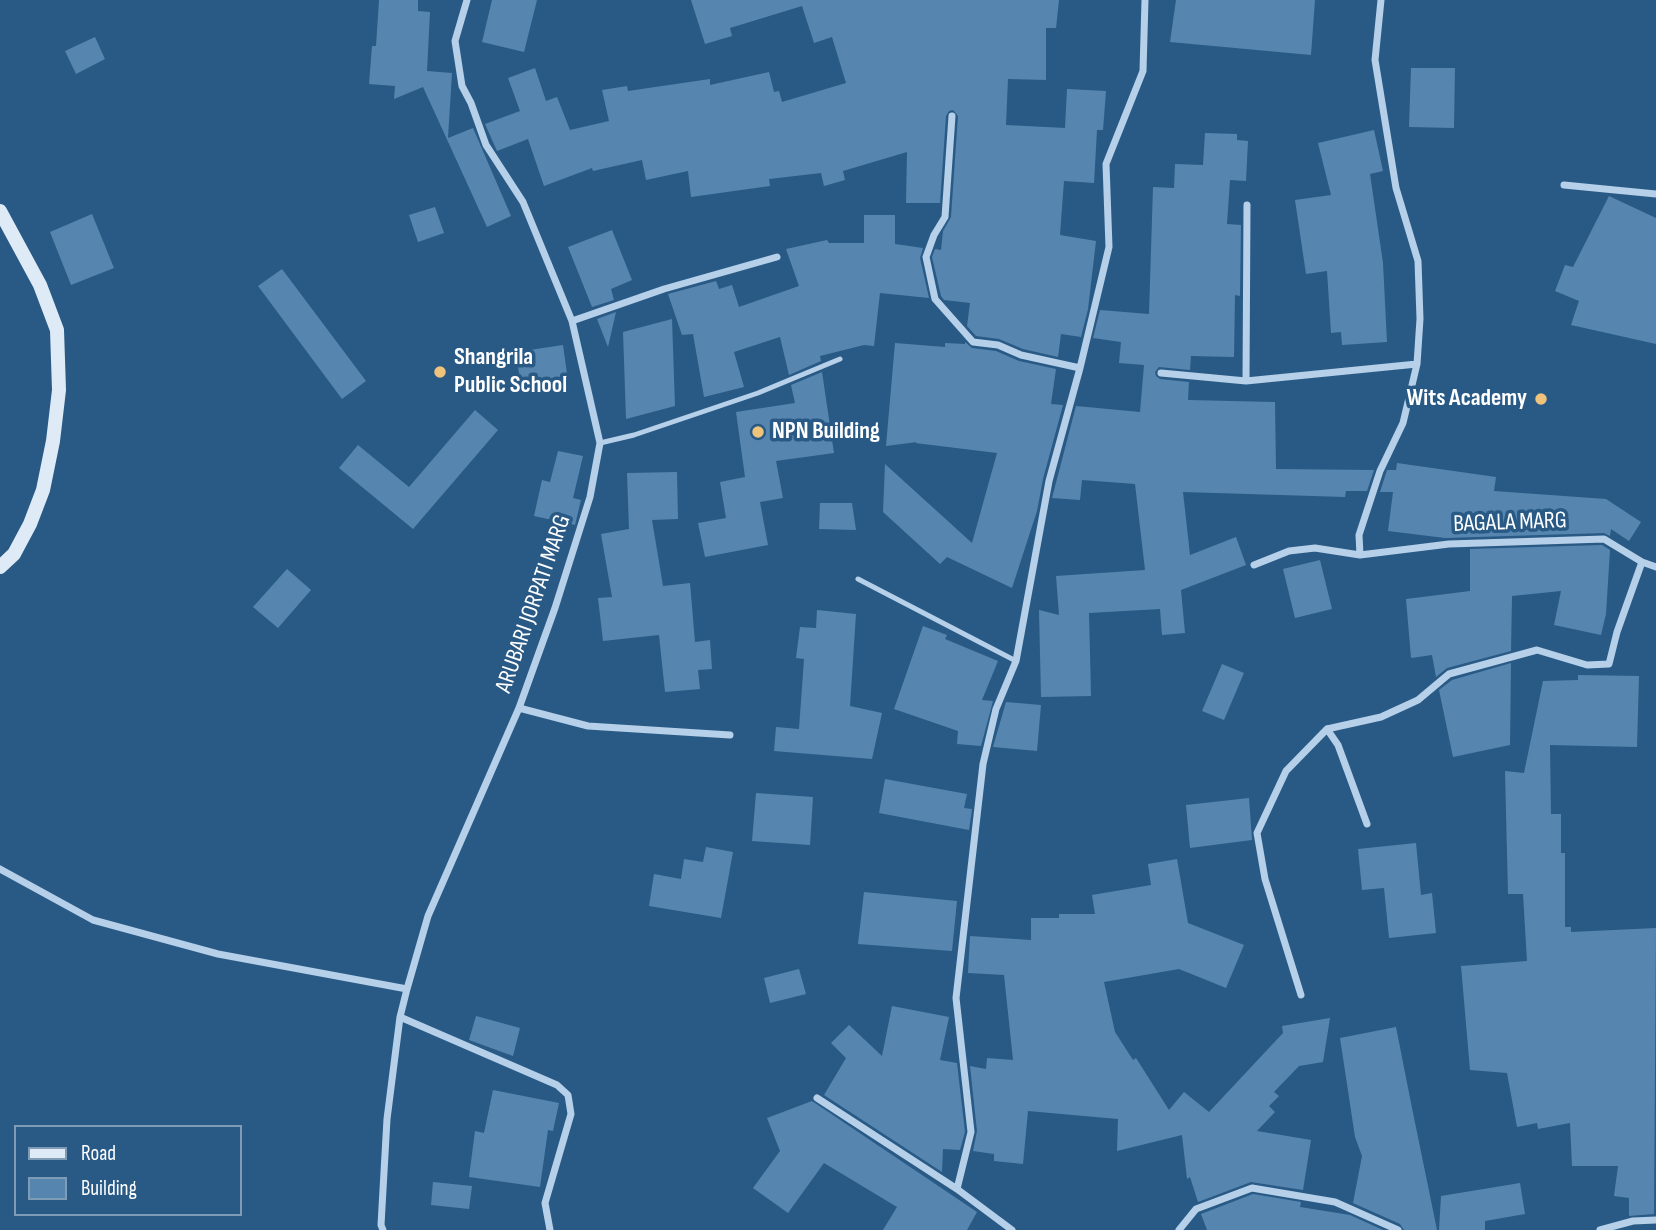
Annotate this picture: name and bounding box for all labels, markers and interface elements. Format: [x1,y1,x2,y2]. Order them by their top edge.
place label: Shangrila Public School [454,344,567,400]
marker: Shangrila Public School [432,364,448,380]
place label: Wits Academy [1407,385,1527,413]
marker: Wits Academy [1533,391,1549,407]
place label: NPN Building [772,418,880,446]
marker: NPN Building [750,424,766,440]
street label: BAGALA MARG [1453,507,1567,539]
street label: ARUBARI JORPATI MARG [490,511,578,697]
legend [14,1125,242,1216]
text: Road [81,1141,116,1166]
text: Building [81,1176,137,1201]

